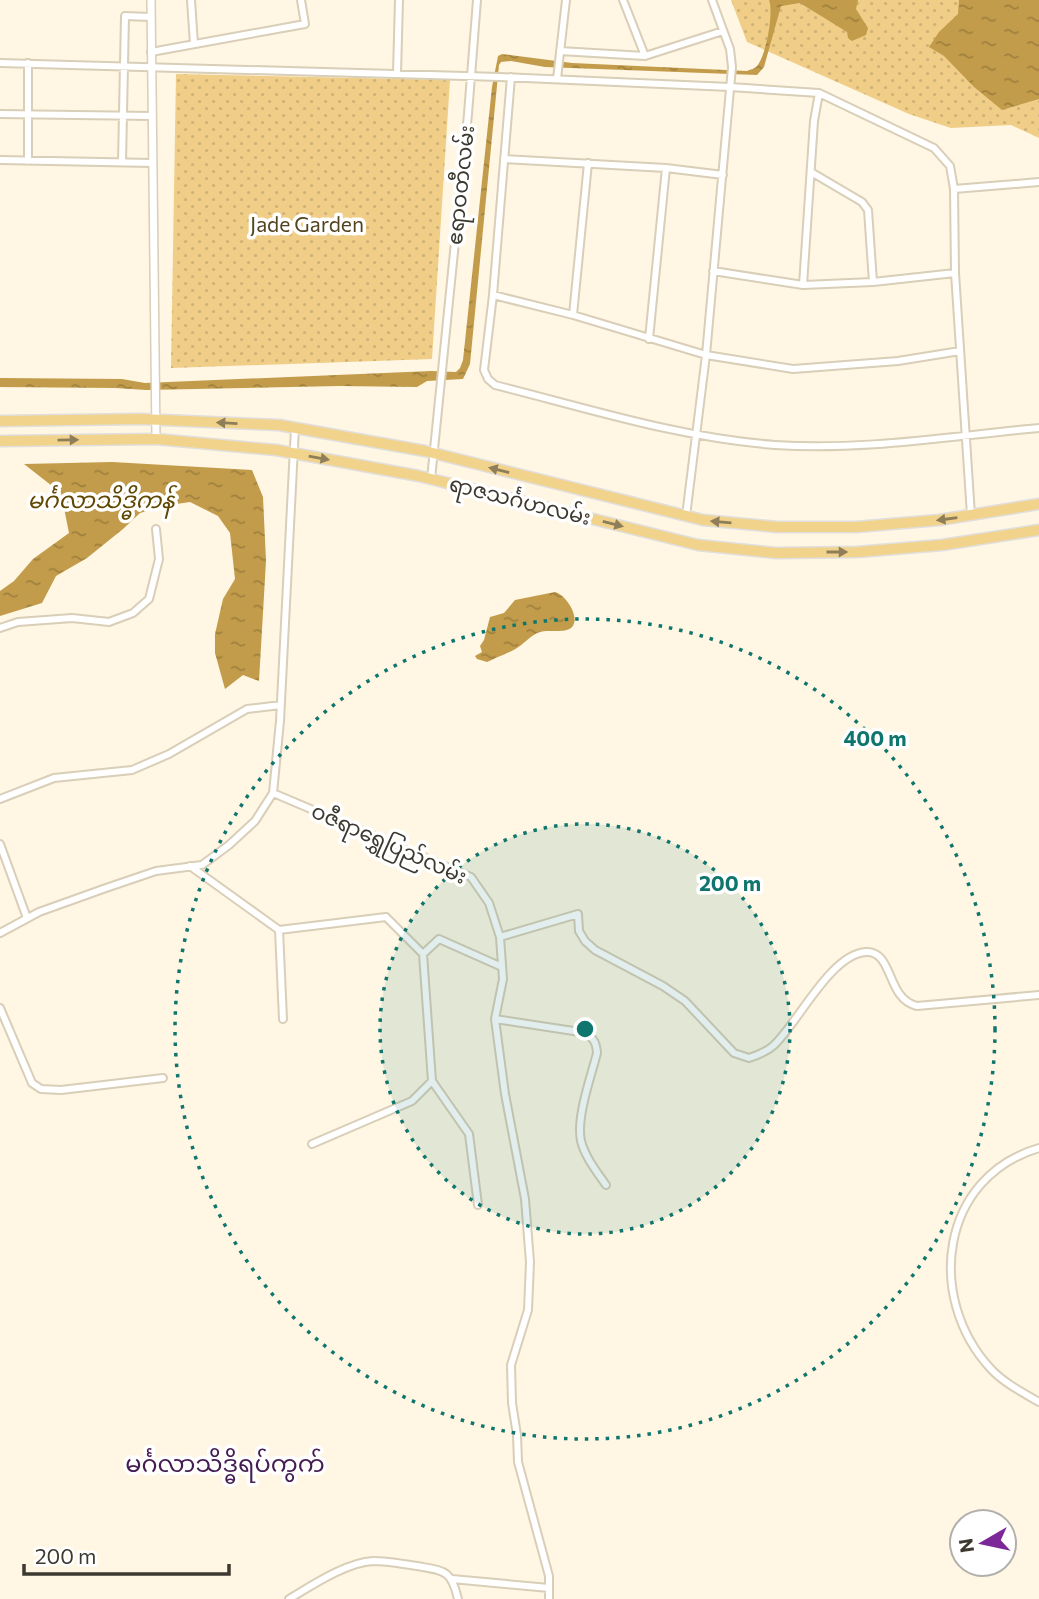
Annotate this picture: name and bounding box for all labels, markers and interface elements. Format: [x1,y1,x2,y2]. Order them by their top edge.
street label: ဧရာဝတီလမ်း [439,124,484,247]
park label: Jade Garden [250,211,364,236]
one-way arrow [216,417,238,428]
one-way arrow [57,434,79,446]
one-way arrow [308,453,330,464]
one-way arrow [488,464,510,475]
street label: ရာဇသင်္ဂဟလမ်း [446,468,594,535]
water label: မင်္ဂလာသိဒ္ဓိကန် [28,484,177,520]
one-way arrow [936,514,958,525]
one-way arrow [709,516,731,527]
one-way arrow [602,519,624,530]
one-way arrow [826,546,848,558]
text: 400 m [843,725,907,750]
street label: ဝဇီရာရွှေပြည်လမ်း [306,795,472,894]
text: 200 m [699,870,761,895]
centre of rings [573,1017,597,1041]
district label: မင်္ဂလာသိဒ္ဓိရပ်ကွက် [125,1448,325,1484]
north arrow [948,1508,1018,1578]
scale bar [24,1532,229,1576]
text: N [953,1537,978,1555]
text: 200 m [35,1543,96,1568]

